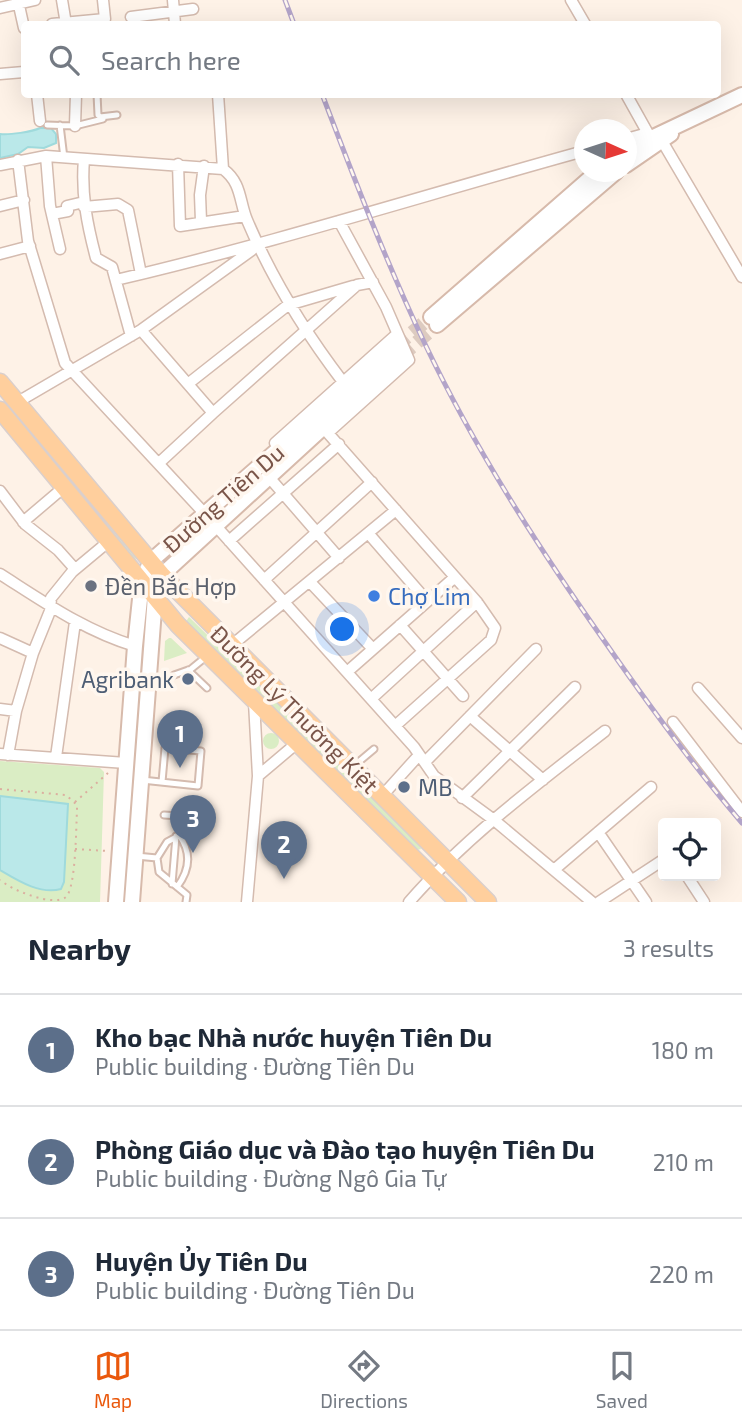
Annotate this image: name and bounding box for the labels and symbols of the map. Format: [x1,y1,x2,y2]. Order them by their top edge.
north arrow [574,119,637,182]
street label: Đường Tiên Du [157,438,289,558]
place label: Đền Bắc Hợp [105,572,237,600]
marker: Đền Bắc Hợp [83,578,99,594]
place label: Chợ Lim [388,582,471,610]
marker: Chợ Lim [366,588,382,604]
your location [325,612,359,646]
street label: Đường Lý Thường Kiệt [205,619,385,799]
place label: Agribank [81,665,174,693]
marker: Agribank [180,671,196,687]
pin: 1 [157,710,203,768]
place label: MB [418,773,452,801]
marker: MB [396,779,412,795]
pin: 3 [170,795,216,853]
pin: 2 [261,821,307,879]

